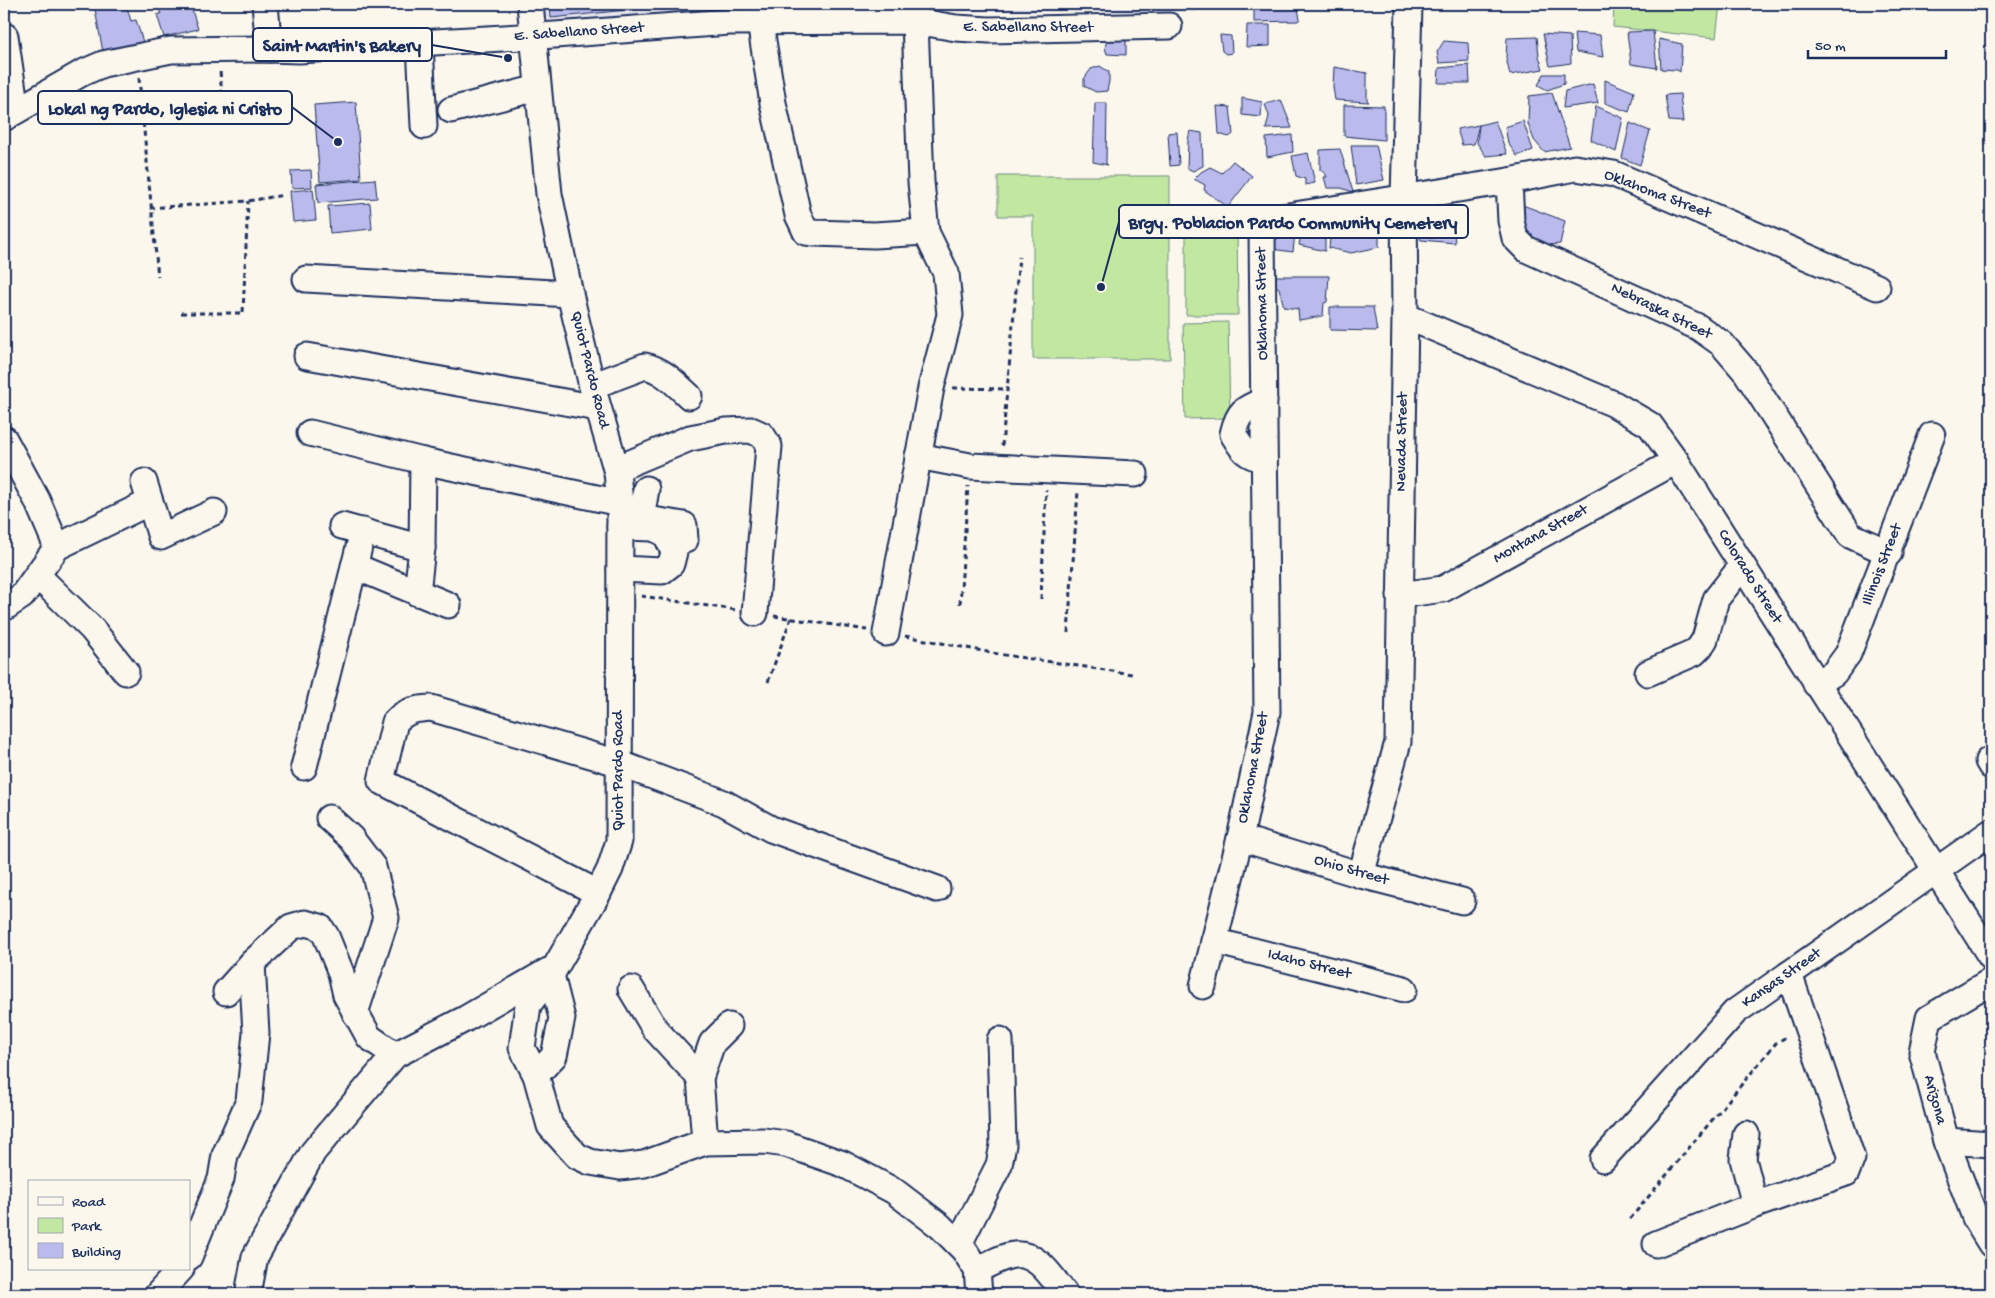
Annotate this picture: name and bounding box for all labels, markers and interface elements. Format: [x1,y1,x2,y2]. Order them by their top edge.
street label: E. Sabellano Street [513,19,646,47]
street label: E. Sabellano Street [963,19,1095,38]
callout: Saint Martin's Bakery [253,28,432,61]
scale bar [1808,28,1945,60]
text: Saint Martin's Bakery [263,37,421,58]
text: 50 m [1815,38,1846,56]
callout: Lokal ng Pardo, Iglesia ni Cristo [38,91,292,124]
text: Lokal ng Pardo, Iglesia ni Cristo [48,100,283,121]
street label: Oklahoma Street [1601,166,1714,225]
callout: Brgy. Poblacion Pardo Community Cemetery [1119,205,1468,238]
text: Brgy. Poblacion Pardo Community Cemetery [1128,214,1458,235]
street label: Oklahoma Street [1252,246,1273,361]
street label: Nebraska Street [1607,279,1716,345]
street label: Quiot Pardo Road [565,309,613,432]
street label: Nevada Street [1393,391,1413,492]
street label: Montana Street [1490,500,1593,569]
street label: Illinois Street [1859,520,1908,609]
street label: Colorado Street [1712,526,1786,629]
street label: Quiot Pardo Road [610,709,629,831]
street label: Oklahoma Street [1234,709,1274,825]
street label: Ohio Street [1312,851,1392,891]
street label: Kansas Street [1739,944,1826,1013]
street label: Idaho Street [1265,945,1354,985]
street label: Arizona [1918,1073,1950,1128]
legend [28,1180,190,1270]
text: Road [72,1194,106,1212]
text: Park [71,1218,102,1236]
text: Building [71,1244,121,1262]

